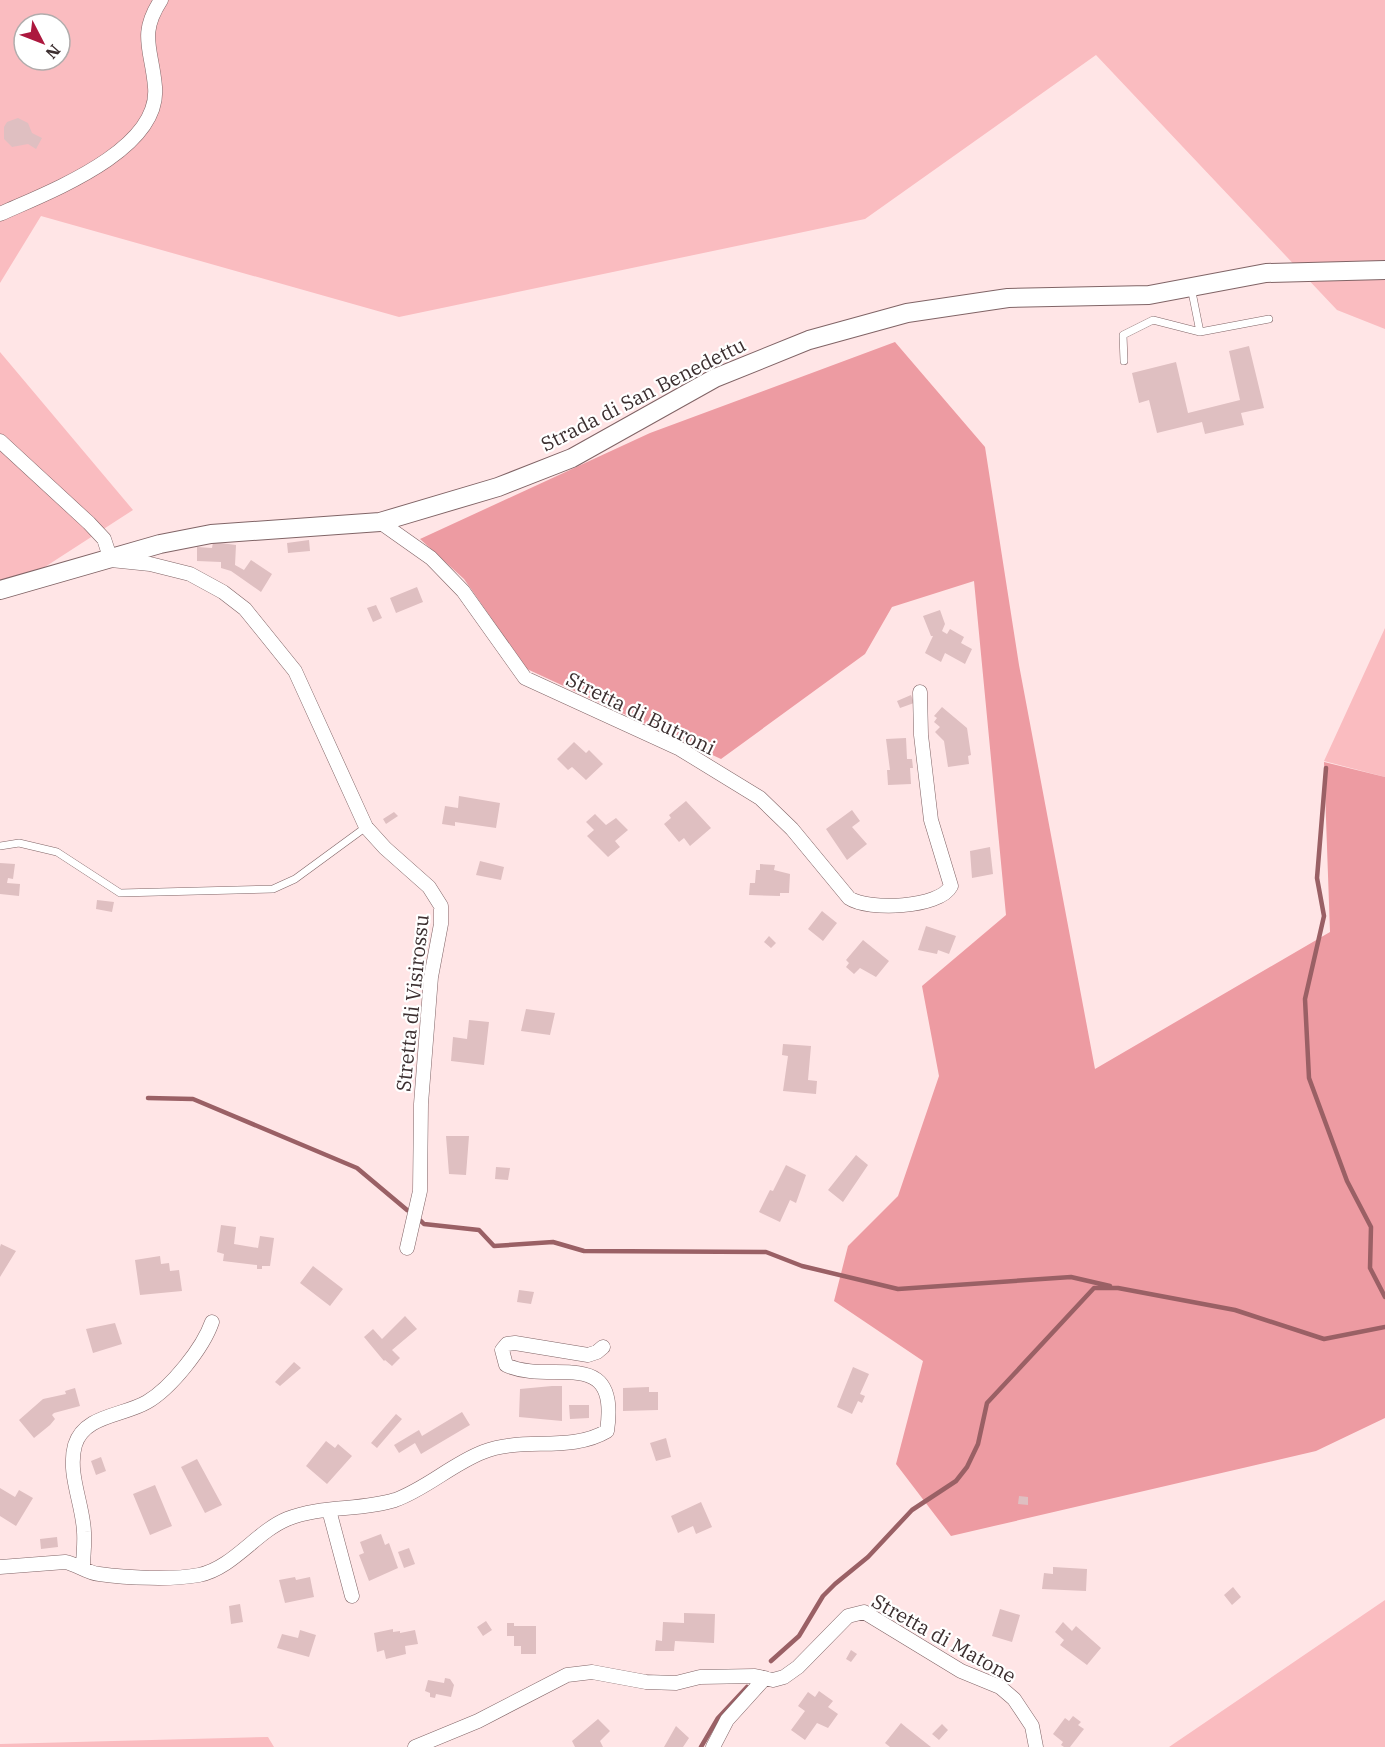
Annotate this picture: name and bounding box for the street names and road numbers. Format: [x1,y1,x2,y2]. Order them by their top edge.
street label: Strada di San Benedettu [536,331,750,457]
street label: Stretta di Butroni [562,665,720,761]
street label: Stretta di Visirossu [389,913,435,1093]
street label: Stretta di Matone [867,1587,1021,1689]

